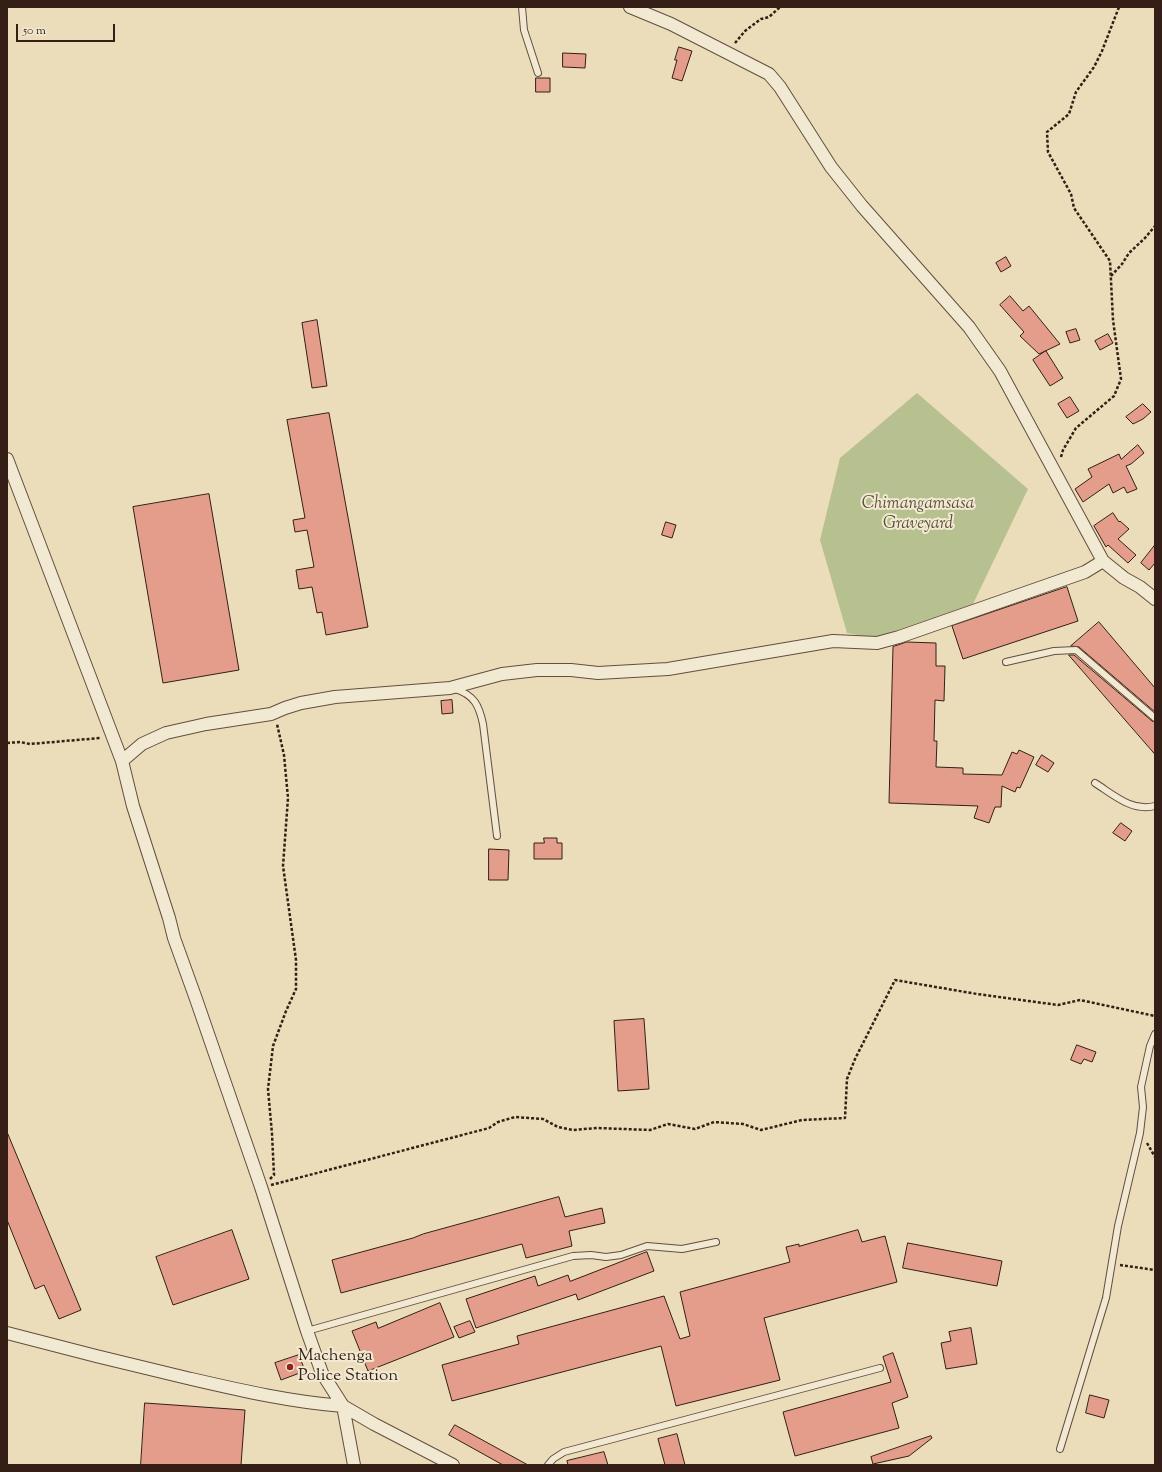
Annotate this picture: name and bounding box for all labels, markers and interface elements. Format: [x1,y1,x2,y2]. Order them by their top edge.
scale bar [18,16,117,42]
text: 50 m [23,22,46,40]
park label: Chimangamsasa Graveyard [862,495,974,535]
place label: Machenga Police Station [298,1347,398,1387]
marker: Machenga Police Station [285,1362,295,1372]

